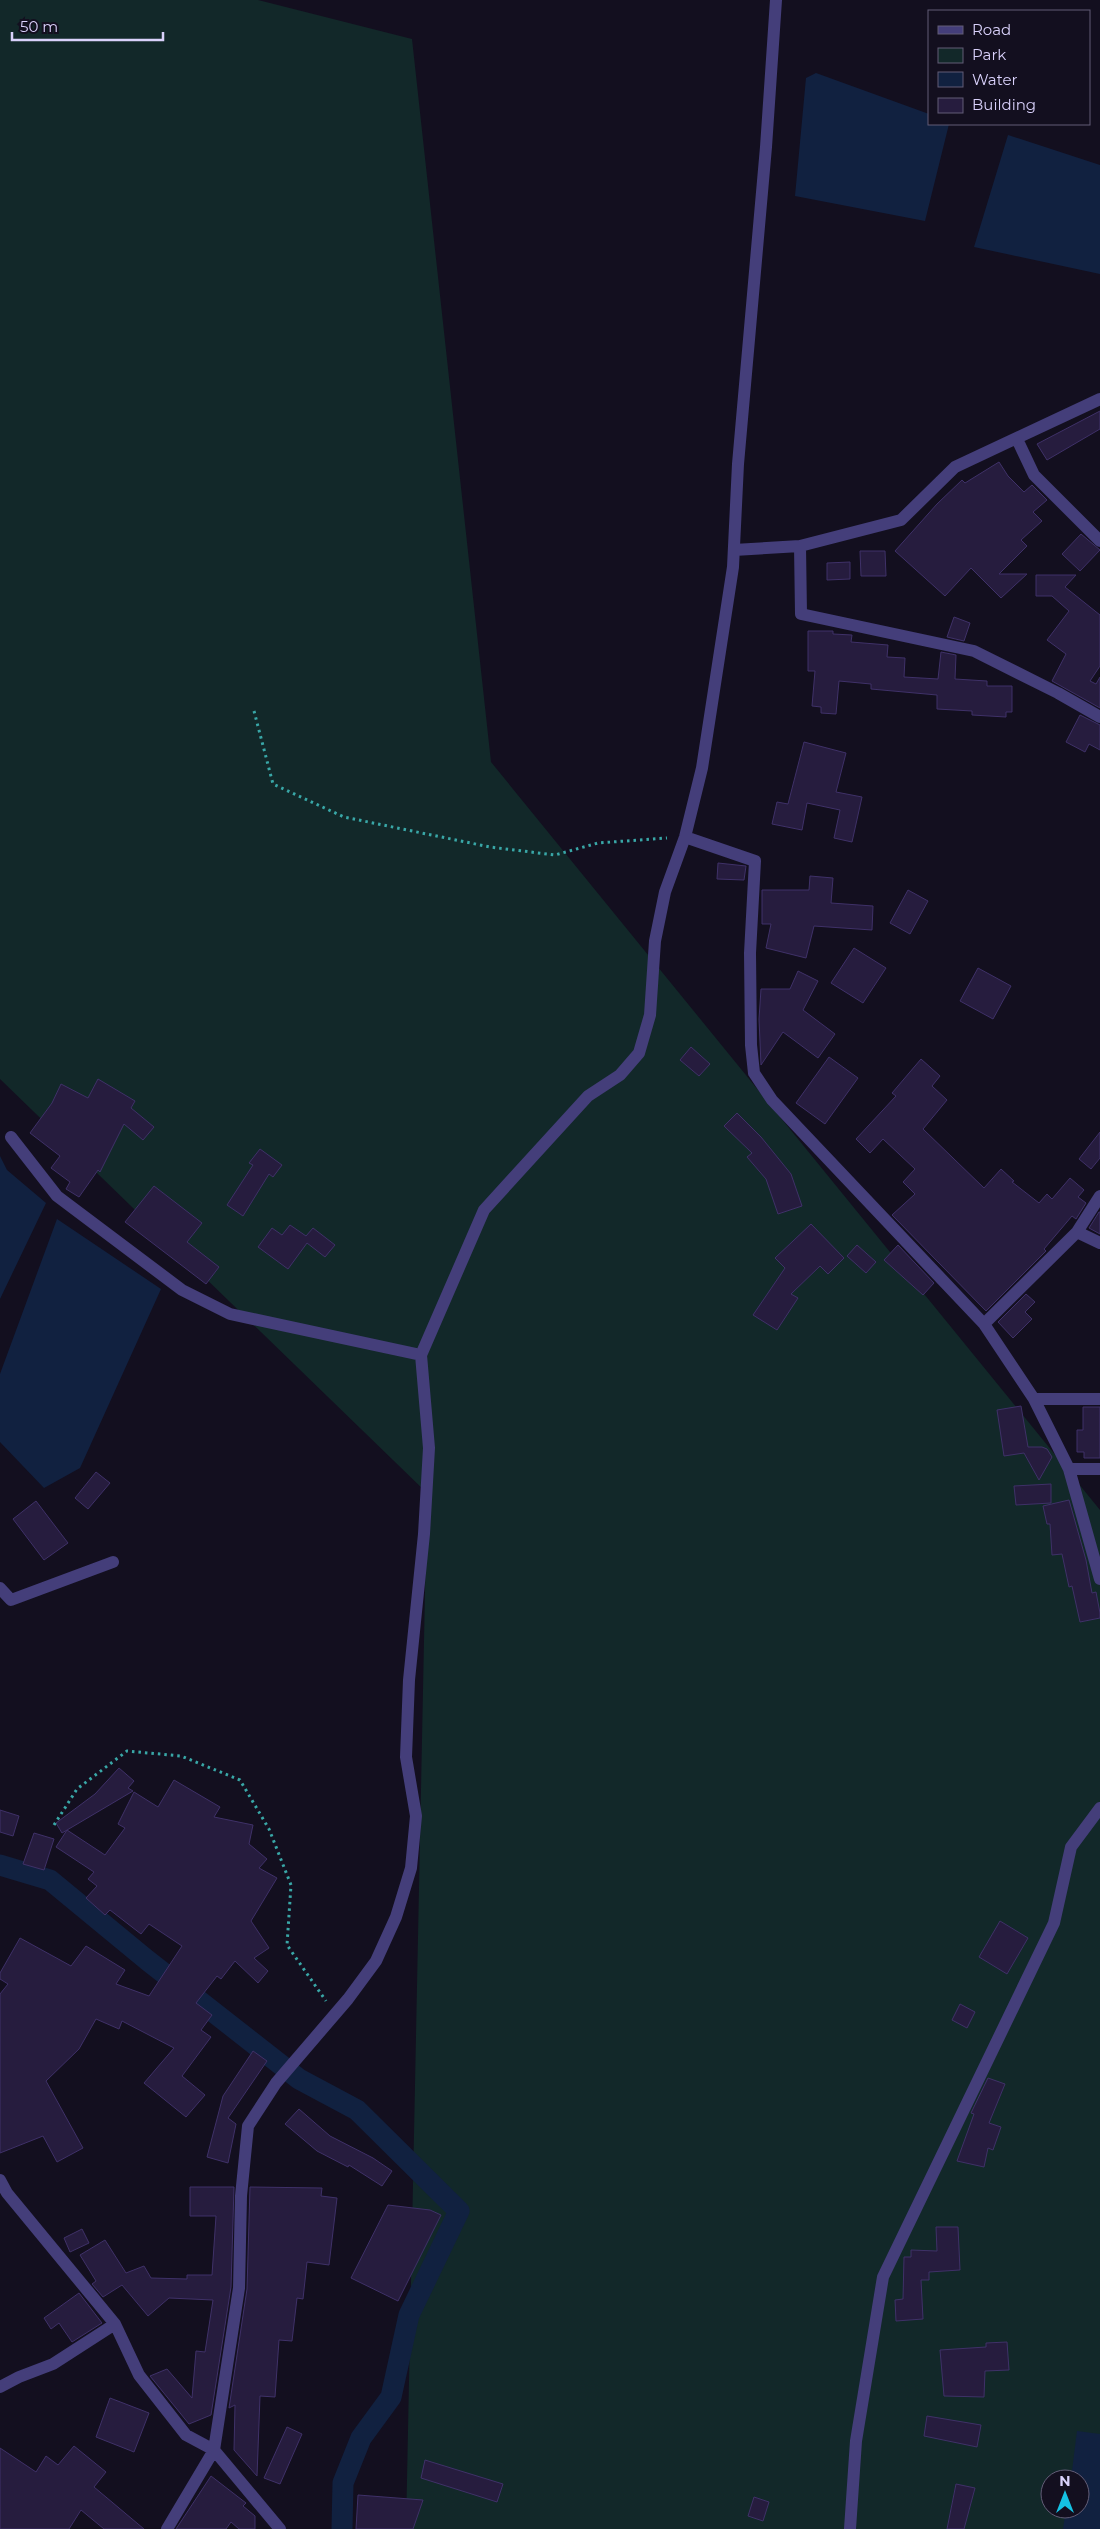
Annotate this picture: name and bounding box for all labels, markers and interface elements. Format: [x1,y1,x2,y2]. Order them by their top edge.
scale bar [12,10,164,42]
legend [928,10,1090,125]
text: 50 m [20,17,58,36]
text: Road [972,20,1011,39]
text: Park [972,45,1006,64]
text: Water [972,70,1018,89]
text: Building [972,95,1036,114]
north arrow [1040,2469,1090,2519]
text: N [1059,2472,1071,2490]

